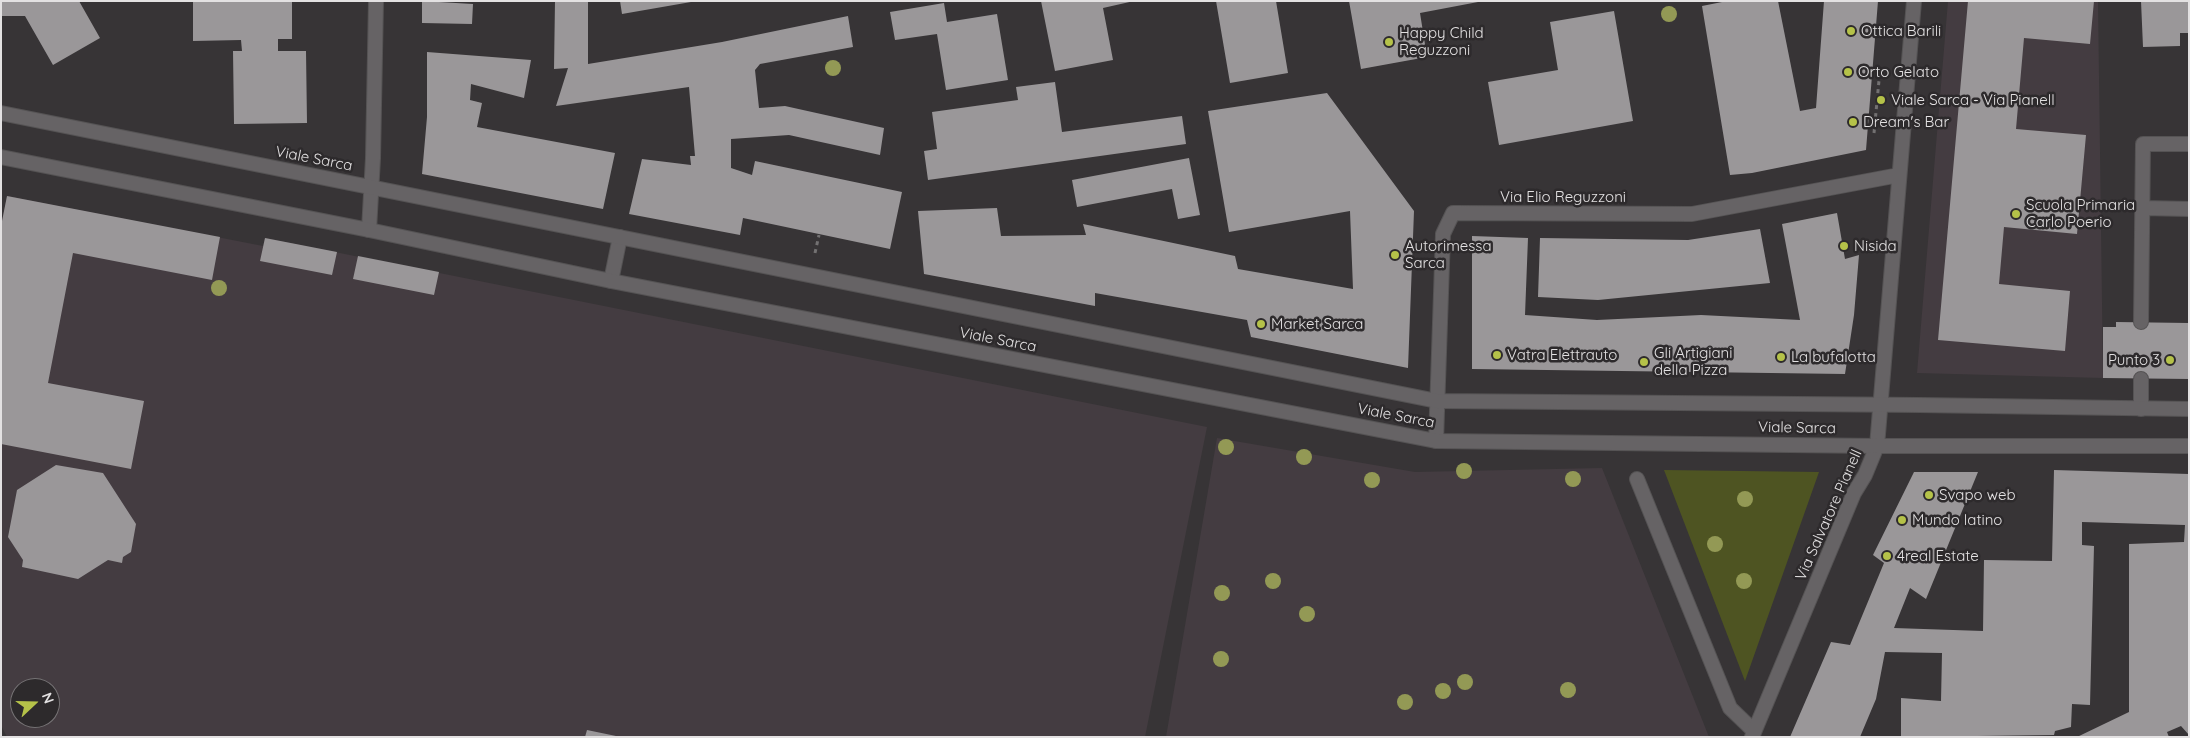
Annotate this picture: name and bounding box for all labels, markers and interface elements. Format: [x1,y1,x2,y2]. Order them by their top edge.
place label: Ottica Barili [1861,22,1941,40]
place label: Happy Child Reguzzoni [1399,24,1484,59]
marker: Ottica Barili [1845,25,1857,37]
marker: Happy Child Reguzzoni [1383,36,1395,48]
place label: Orto Gelato [1858,63,1939,81]
marker: Orto Gelato [1842,66,1854,78]
place label: Viale Sarca - Via Pianell [1891,91,2055,109]
marker: Viale Sarca - Via Pianell [1875,94,1887,106]
place label: Dream's Bar [1863,113,1949,131]
marker: Dream's Bar [1847,116,1859,128]
street label: Viale Sarca [274,143,354,175]
street label: Via Elio Reguzzoni [1500,188,1626,206]
place label: Scuola Primaria Carlo Poerio [2026,196,2135,231]
marker: Scuola Primaria Carlo Poerio [2010,208,2022,220]
place label: Autorimessa Sarca [1405,237,1492,272]
place label: Nisida [1854,237,1897,255]
marker: Nisida [1838,240,1850,252]
marker: Autorimessa Sarca [1389,249,1401,261]
place label: Market Sarca [1271,315,1363,333]
marker: Market Sarca [1255,318,1267,330]
street label: Viale Sarca [958,324,1038,356]
place label: Gli Artigiani della Pizza [1654,344,1732,379]
place label: Vatra Elettrauto [1507,346,1617,364]
place label: La bufalotta [1791,348,1876,366]
marker: Vatra Elettrauto [1491,349,1503,361]
marker: La bufalotta [1775,351,1787,363]
place label: Punto 3 [2108,351,2160,369]
marker: Punto 3 [2164,354,2176,366]
marker: Gli Artigiani della Pizza [1638,356,1650,368]
street label: Viale Sarca [1356,400,1436,432]
street label: Viale Sarca [1758,418,1836,438]
street label: Via Salvatore Pianell [1792,447,1866,583]
place label: Svapo web [1939,486,2016,504]
marker: Svapo web [1923,489,1935,501]
place label: Mundo latino [1912,511,2002,529]
marker: Mundo latino [1896,514,1908,526]
place label: 4real Estate [1897,547,1979,565]
marker: 4real Estate [1881,550,1893,562]
north arrow [10,678,60,728]
text: N [38,690,58,706]

